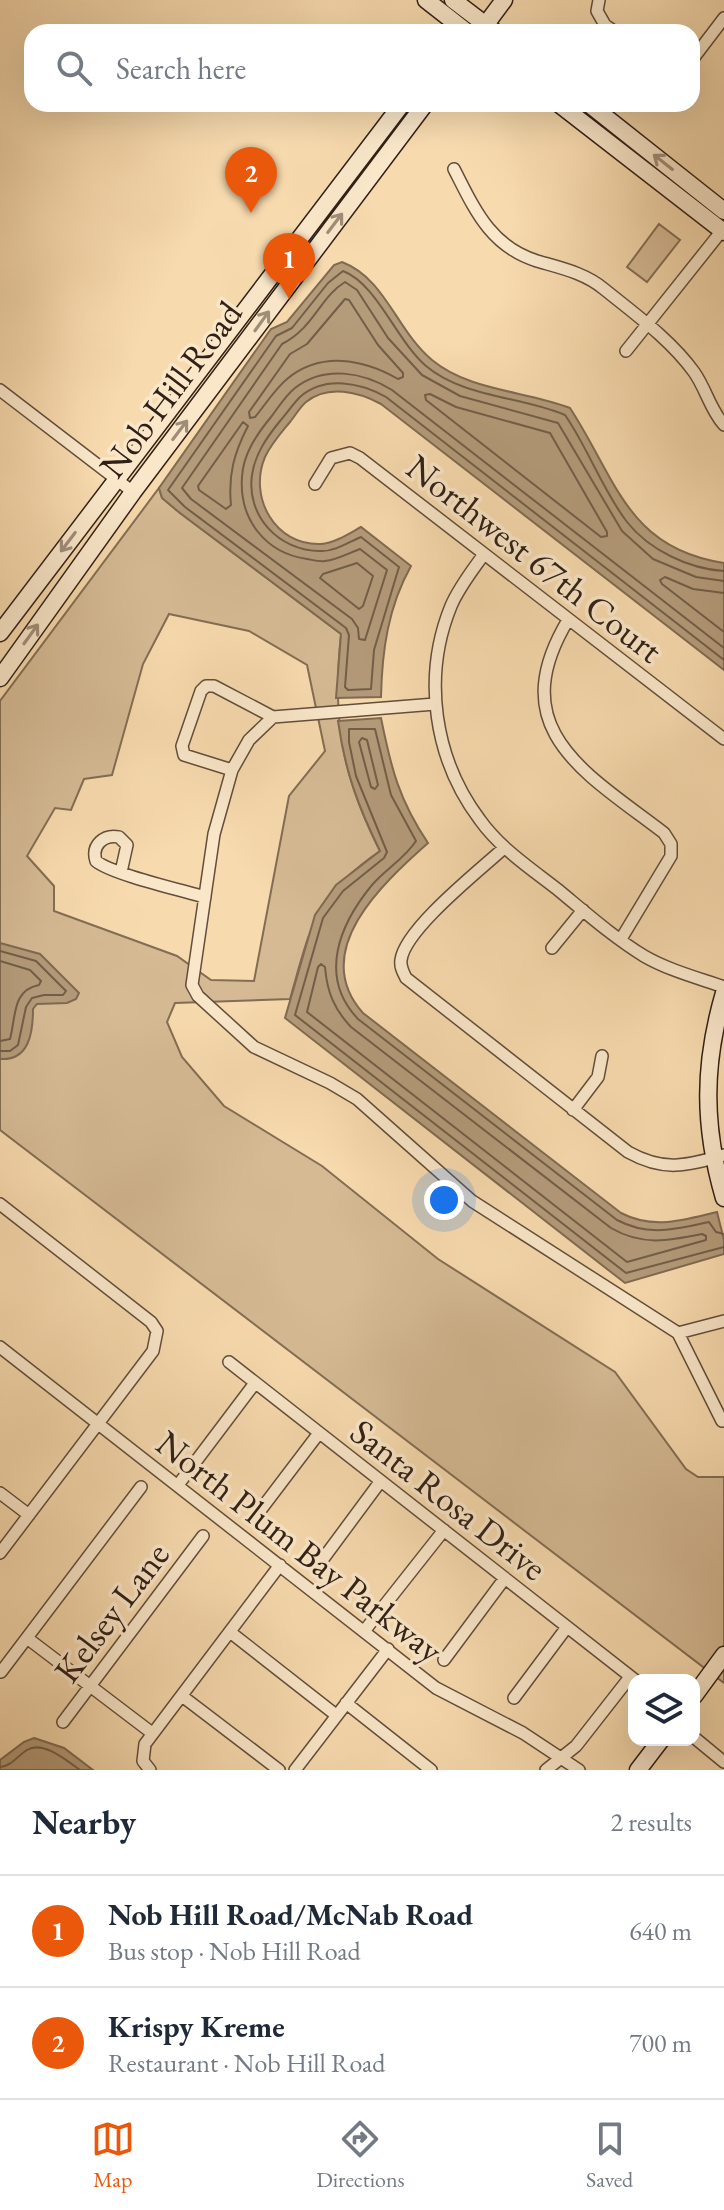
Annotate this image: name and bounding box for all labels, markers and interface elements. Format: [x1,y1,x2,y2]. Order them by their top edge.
search box [24,24,700,112]
icon: search [52,46,96,90]
text: Search here [116,49,246,88]
pin: 2 [225,147,277,213]
one-way arrow [653,154,674,171]
one-way arrow [327,213,343,235]
pin: 1 [263,233,315,299]
street label: Nob Hill Road [88,291,253,487]
one-way arrow [254,310,270,332]
one-way arrow [171,420,188,441]
street label: Northwest 67th Court [397,444,673,674]
one-way arrow [60,531,77,552]
one-way arrow [23,624,40,646]
your location [424,1180,464,1220]
street label: Santa Rosa Drive [341,1408,556,1591]
street label: North Plum Bay Parkway [147,1420,453,1673]
street label: Kelsey Lane [43,1533,180,1692]
map controls [628,1674,700,1746]
button: layers [628,1674,700,1746]
text: Nearby [32,1800,136,1844]
text: 2 results [611,1805,692,1839]
text: Nob Hill Road/McNab Road [108,1895,473,1934]
text: 1 [51,1914,65,1948]
text: 640 m [629,1914,692,1948]
text: Bus stop · Nob Hill Road [108,1934,361,1968]
text: Krispy Kreme [108,2007,285,2046]
text: 2 [51,2026,65,2060]
text: 700 m [629,2026,692,2060]
text: Restaurant · Nob Hill Road [108,2046,385,2080]
tab: Map [91,2117,135,2194]
tab: Directions [316,2117,405,2194]
tab: Saved [586,2117,633,2194]

